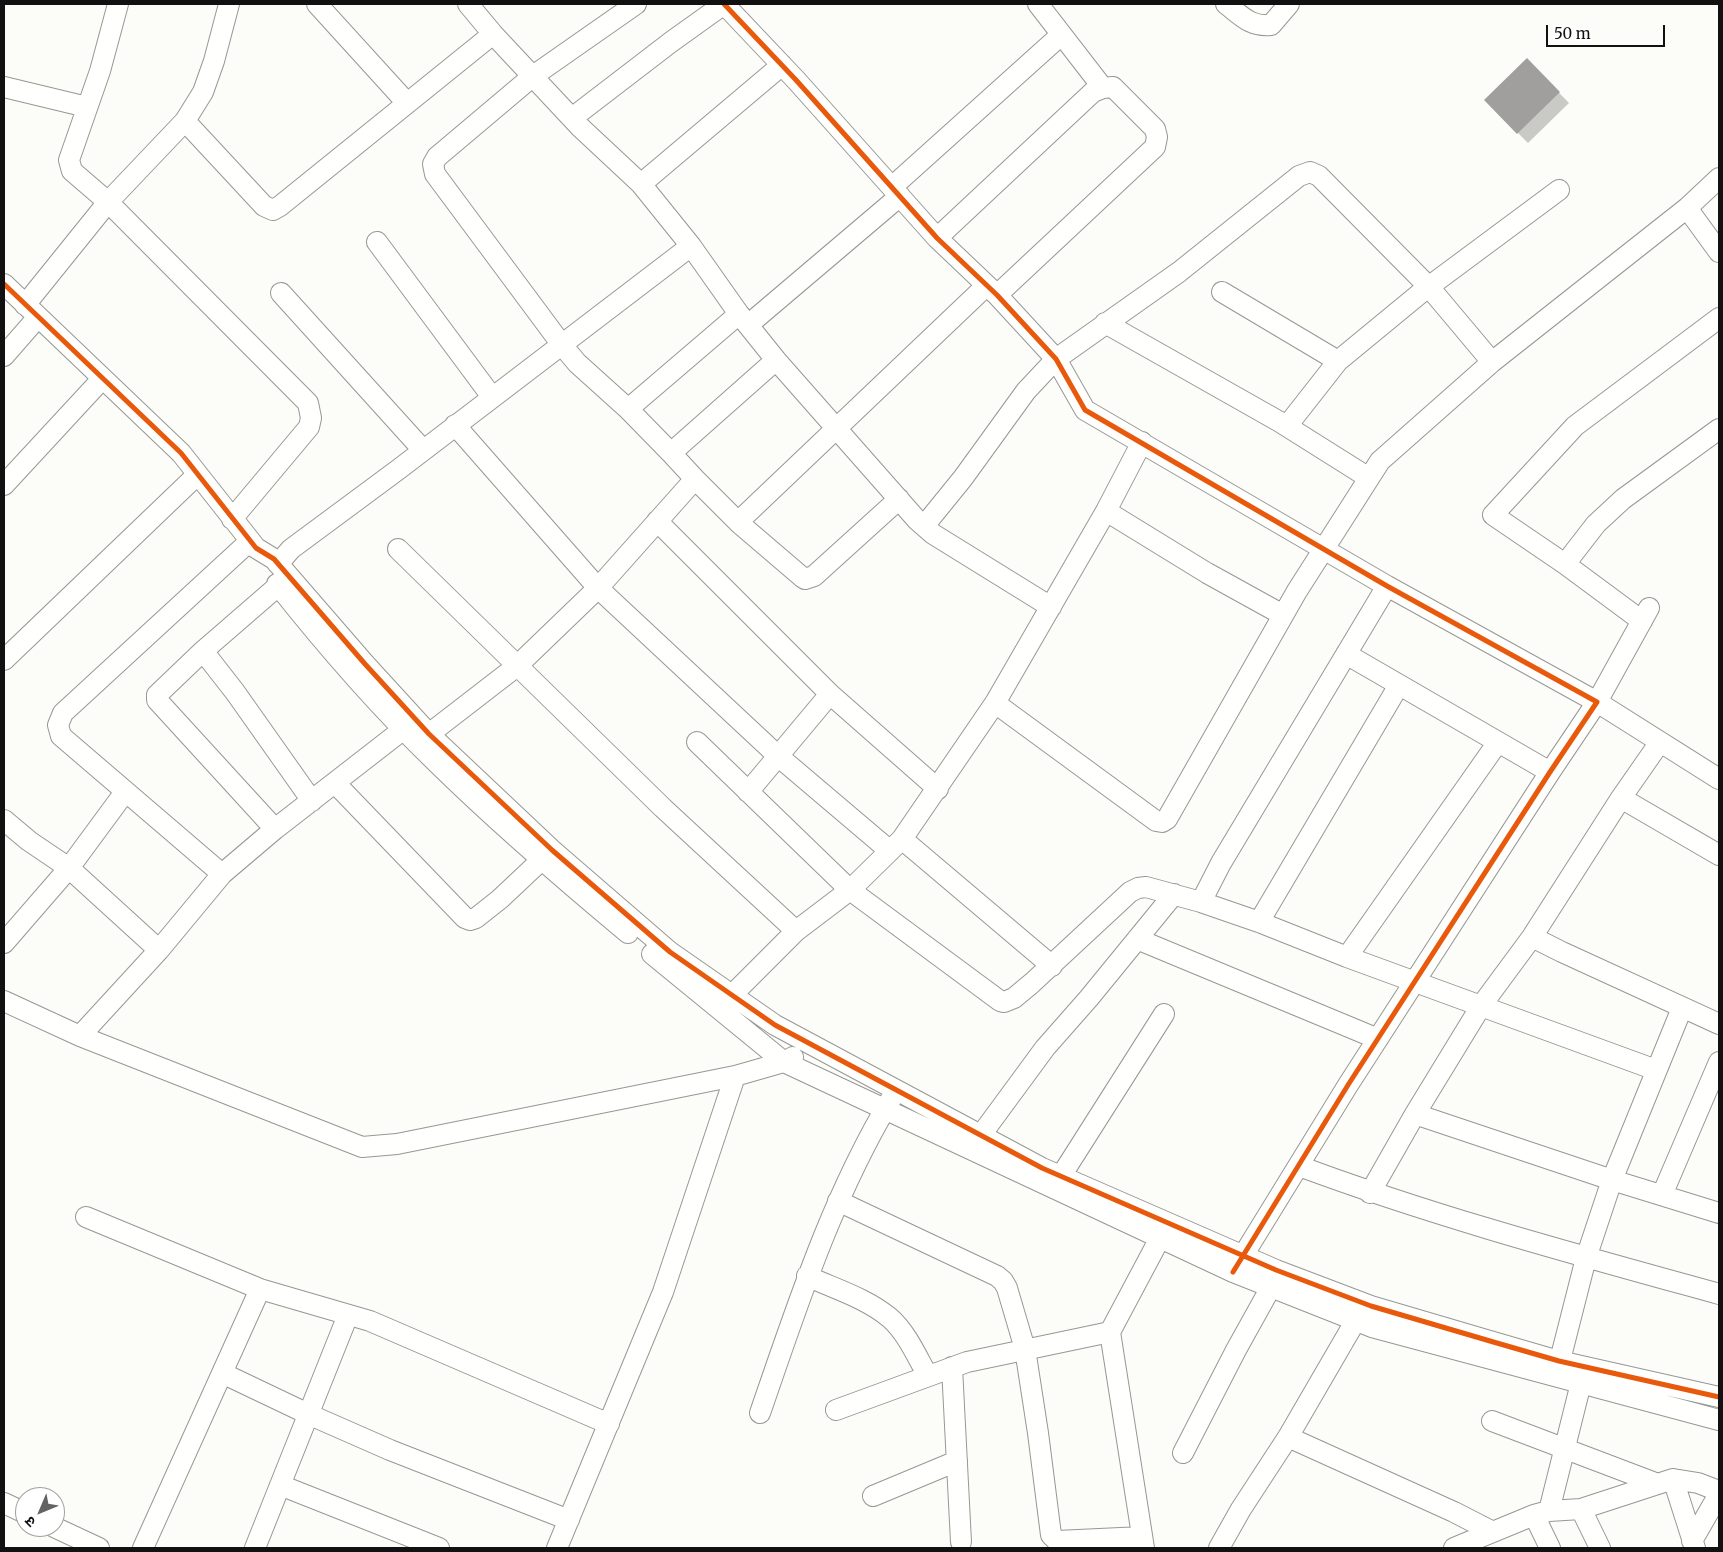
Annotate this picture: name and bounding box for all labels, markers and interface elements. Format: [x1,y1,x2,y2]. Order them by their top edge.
scale bar [1548,15,1667,47]
text: 50 m [1554,24,1591,43]
north arrow [15,1487,65,1537]
text: उ [21,1513,39,1531]

